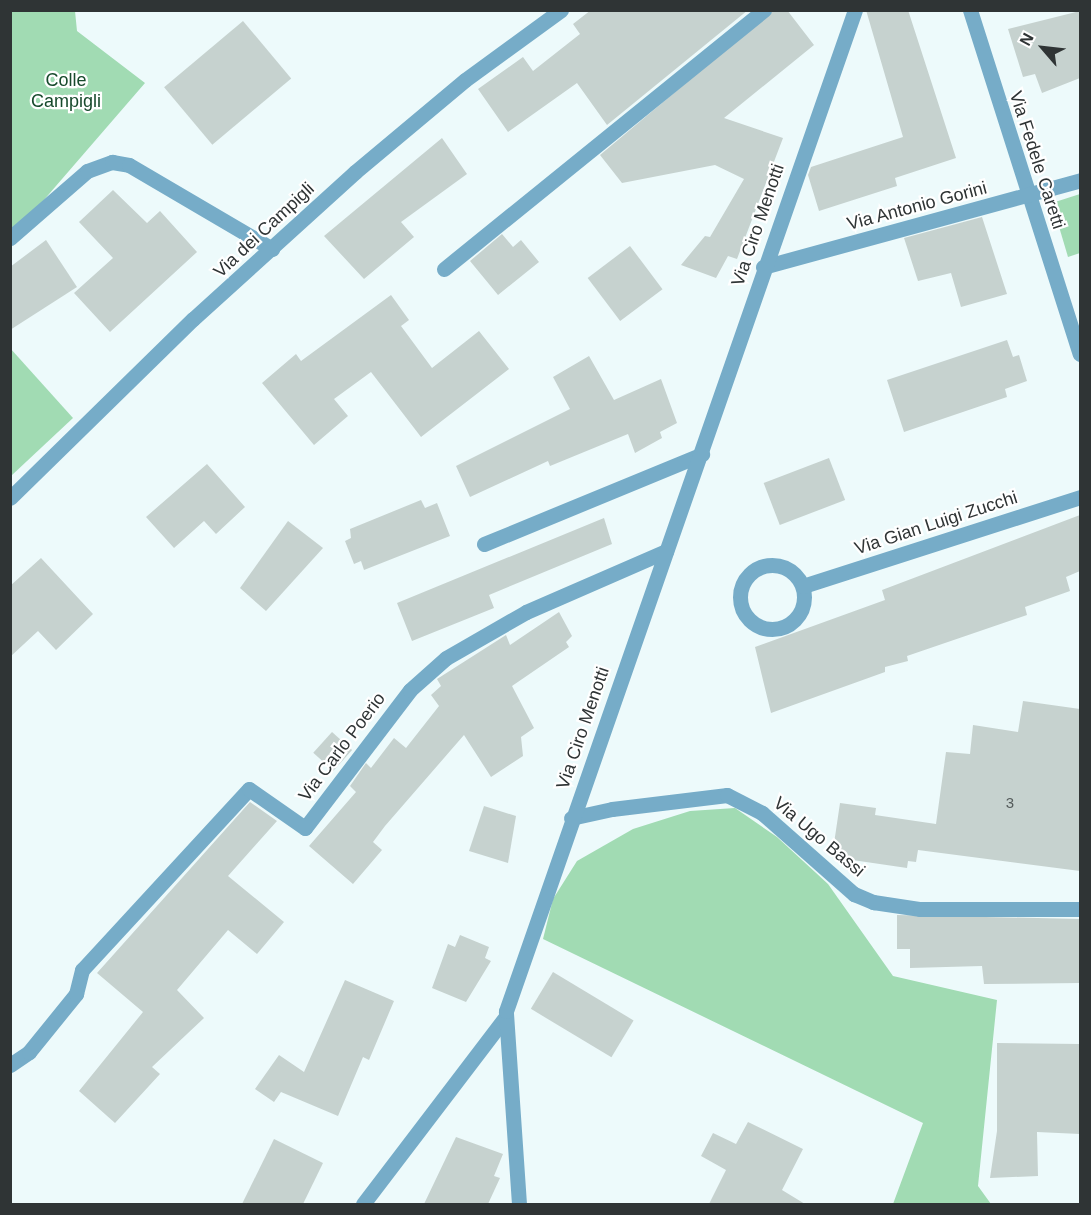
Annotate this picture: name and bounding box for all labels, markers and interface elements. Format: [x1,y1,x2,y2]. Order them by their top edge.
north arrow [1013,18,1073,78]
text: N [1016,30,1037,48]
park label: Colle Campigli [31,70,101,112]
street label: Via Fedele Caretti [1005,88,1069,232]
street label: Via Ciro Menotti [727,161,789,289]
street label: Via Antonio Gorini [844,177,990,235]
street label: Via dei Campigli [209,178,319,282]
street label: Via Gian Luigi Zucchi [852,486,1020,560]
street label: Via Ciro Menotti [552,664,614,792]
street label: Via Carlo Poerio [294,688,390,806]
street label: Via Ugo Bassi [769,792,869,882]
house number: 3 [1006,794,1014,812]

